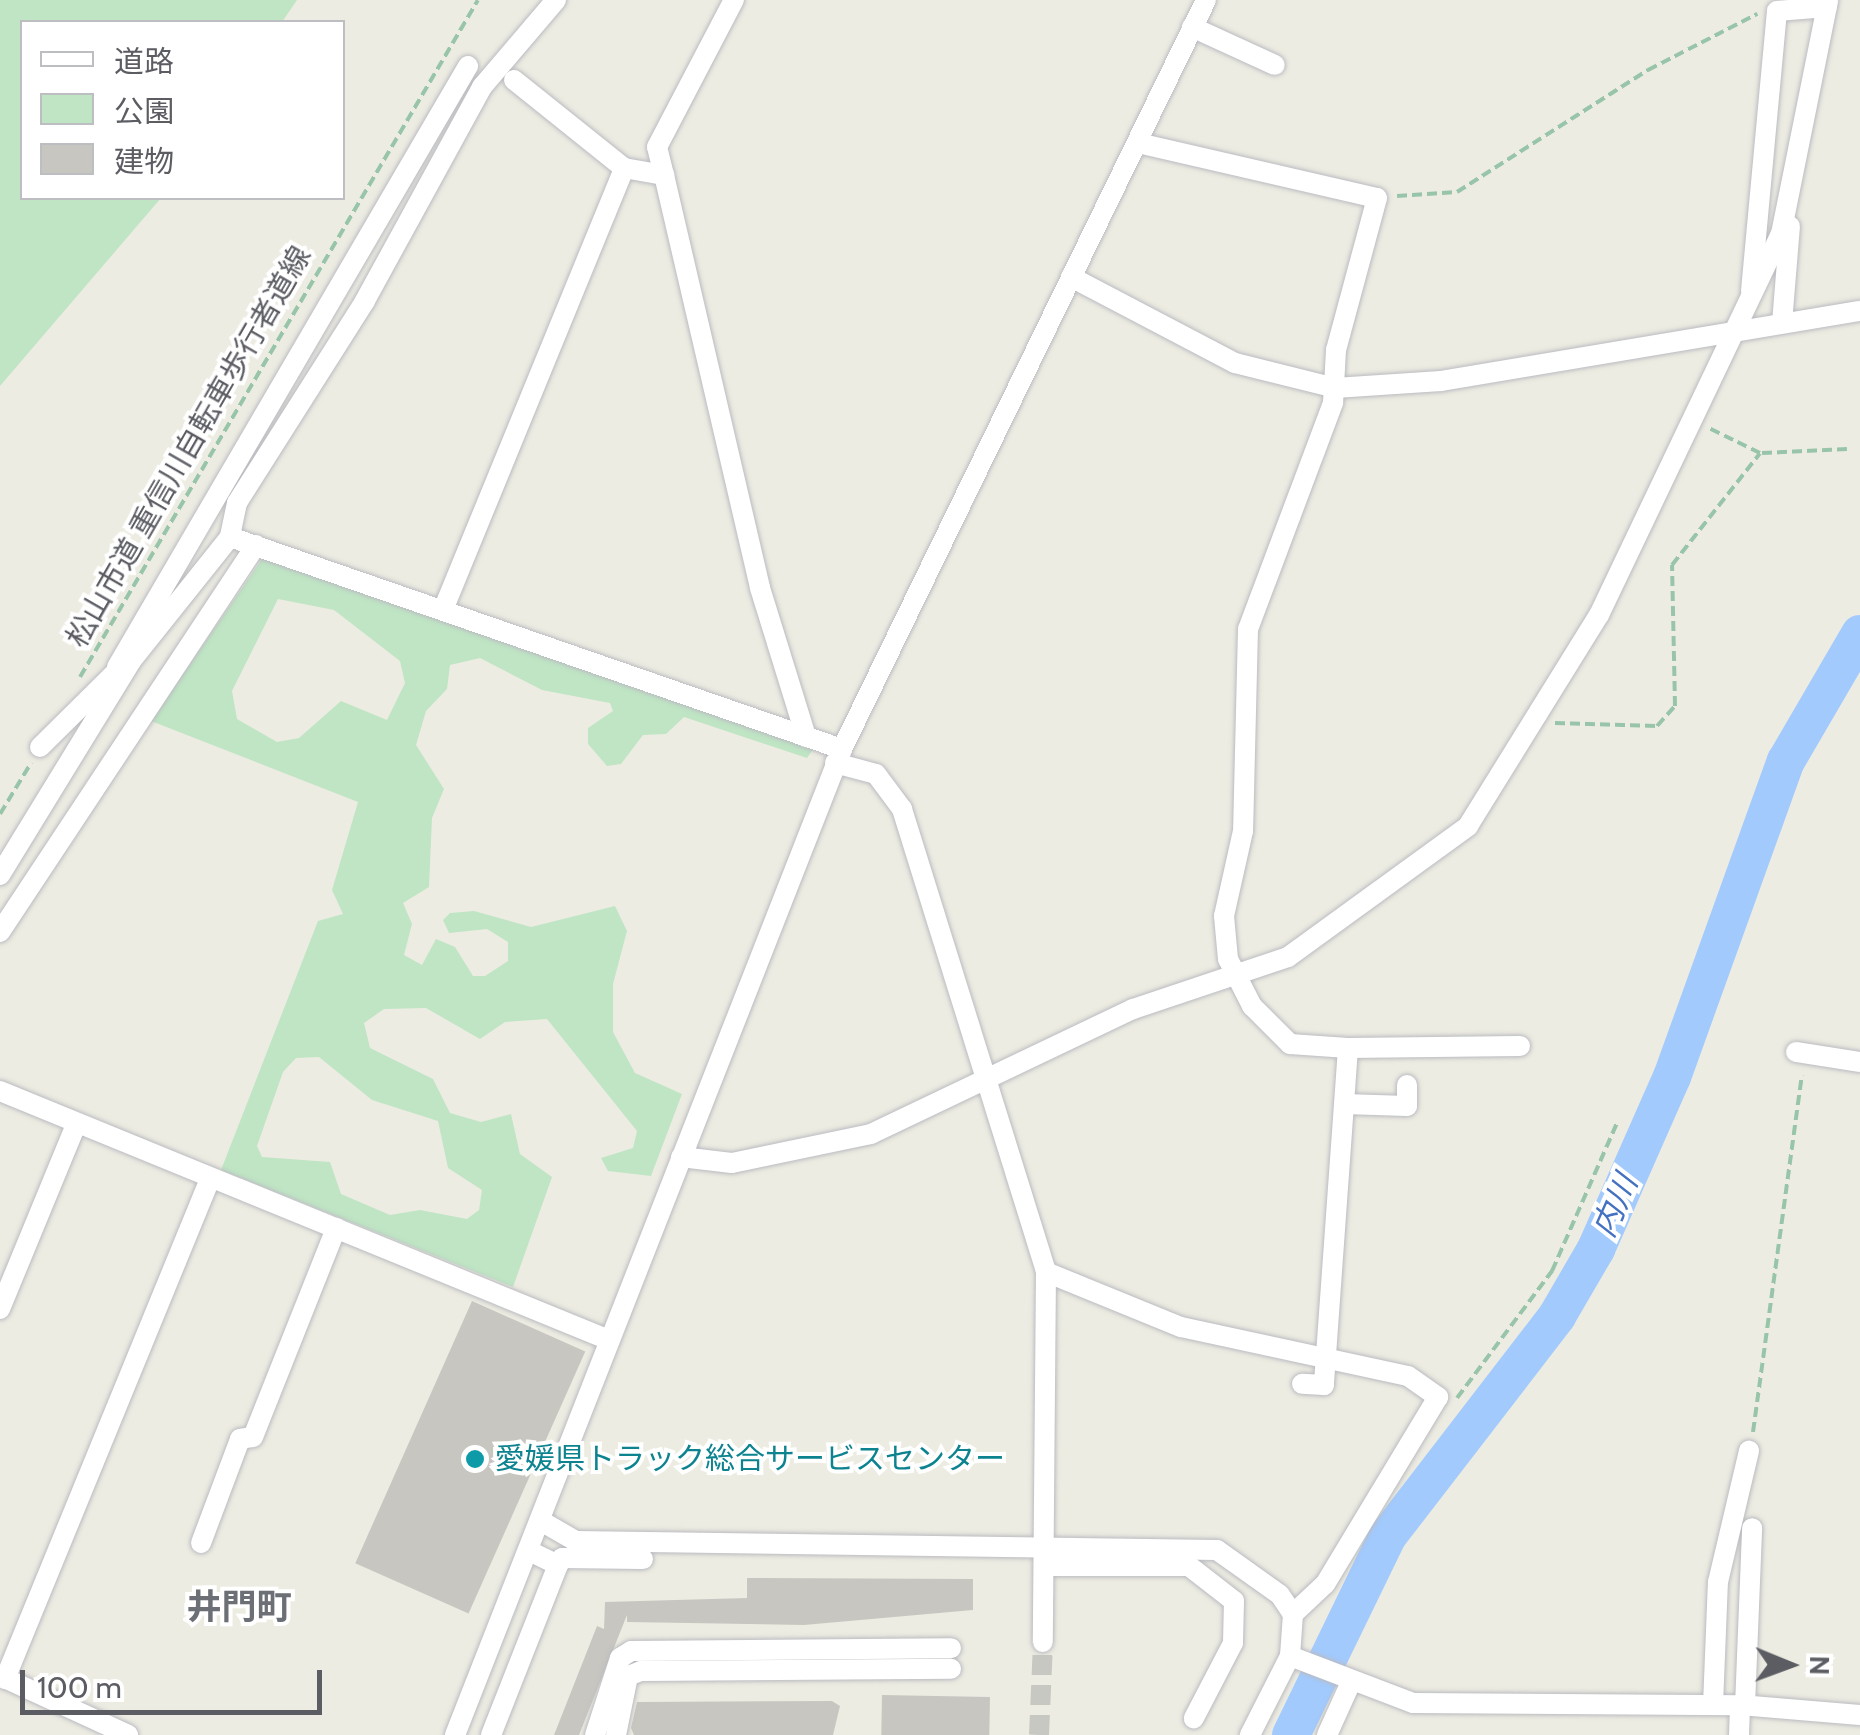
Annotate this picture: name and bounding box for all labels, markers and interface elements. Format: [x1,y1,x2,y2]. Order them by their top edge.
legend [20,20,345,200]
text: 道路 [114,43,174,80]
text: 公園 [114,93,174,130]
text: 建物 [114,143,174,180]
street label: 松山市道 重信川自転車歩行者道線 [59,240,319,654]
water label: 内川 [1584,1169,1646,1243]
place label: 愛媛県トラック総合サービスセンター [495,1441,1005,1477]
marker: 愛媛県トラック総合サービスセンター [464,1448,486,1470]
district label: 井門町 [187,1586,291,1628]
north arrow [1740,1615,1840,1715]
scale bar [25,1650,328,1712]
text: N [1803,1655,1837,1676]
text: 100 m [37,1669,122,1706]

